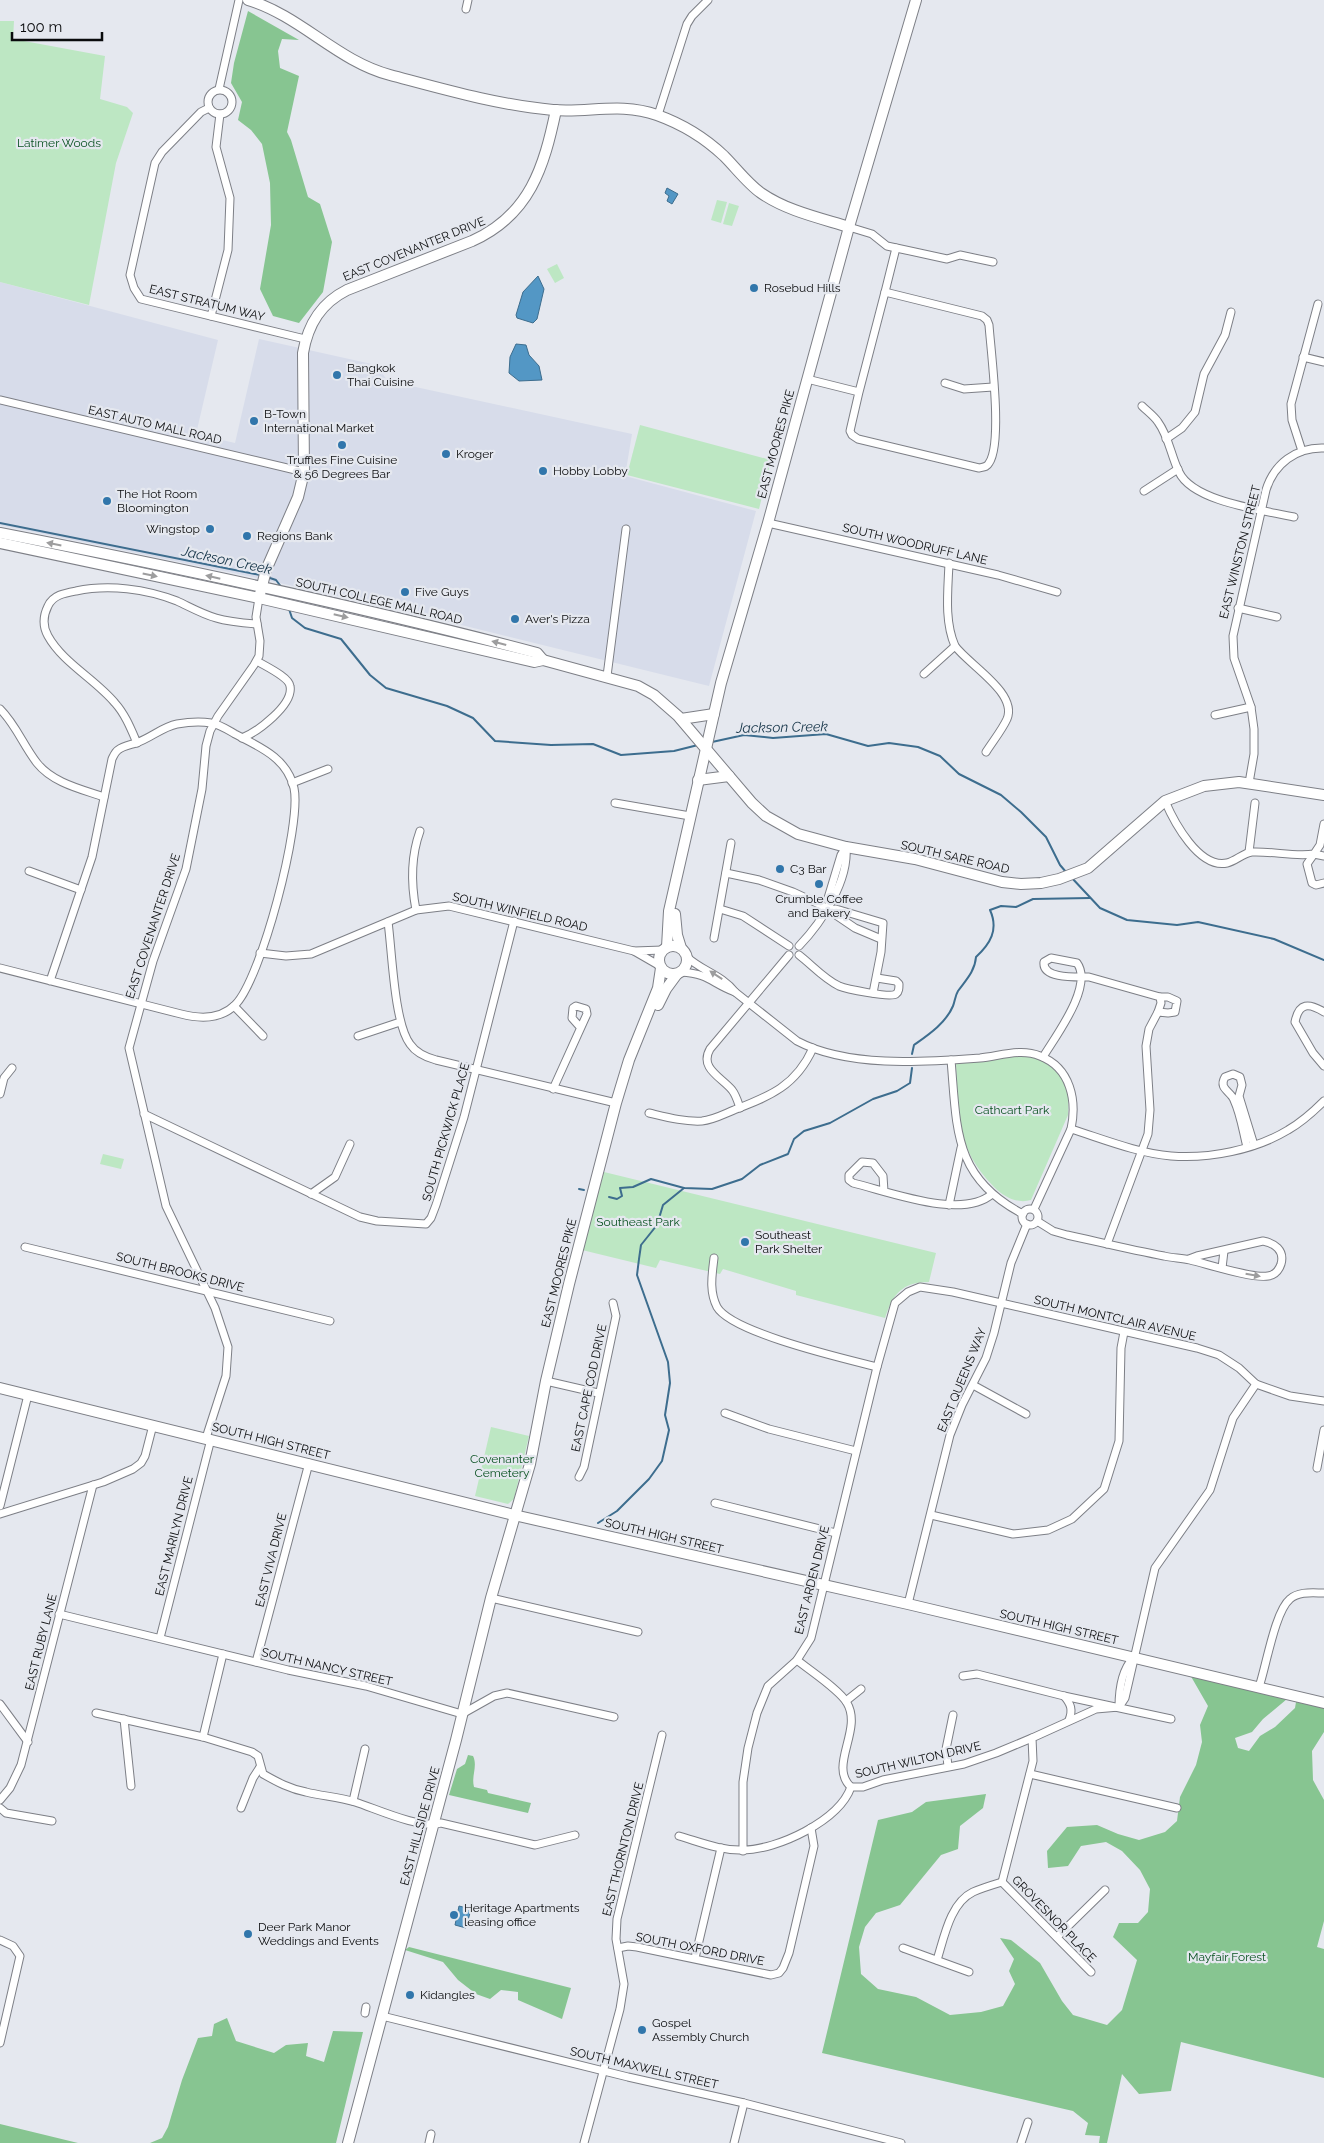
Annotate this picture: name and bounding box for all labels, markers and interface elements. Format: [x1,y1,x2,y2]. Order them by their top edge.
scale bar [12,10,102,42]
text: 100 m [20,18,62,36]
park label: Latimer Woods [17,136,101,150]
street label: EAST COVENANTER DRIVE [341,214,487,284]
place label: Rosebud Hills [764,281,841,295]
street label: EAST STRATUM WAY [148,282,266,324]
marker: Rosebud Hills [748,282,760,294]
place label: Bangkok Thai Cuisine [347,361,414,389]
marker: Bangkok Thai Cuisine [331,369,343,381]
street label: EAST MOORES PIKE [755,388,797,500]
street label: EAST AUTO MALL ROAD [87,403,224,447]
place label: B-Town International Market [264,407,374,435]
marker: B-Town International Market [248,415,260,427]
marker: Truffles Fine Cuisine & 56 Degrees Bar [336,439,348,451]
place label: Kroger [456,447,494,461]
marker: Kroger [440,448,452,460]
place label: Truffles Fine Cuisine & 56 Degrees Bar [287,453,397,481]
place label: Hobby Lobby [553,464,628,478]
marker: Hobby Lobby [537,465,549,477]
street label: EAST WINSTON STREET [1217,483,1264,620]
place label: The Hot Room Bloomington [117,487,197,515]
marker: The Hot Room Bloomington [101,495,113,507]
street label: SOUTH WOODRUFF LANE [841,520,989,568]
place label: Wingstop [146,522,200,536]
marker: Wingstop [204,523,216,535]
place label: Regions Bank [257,529,333,543]
marker: Regions Bank [241,530,253,542]
one-way arrow [45,539,61,547]
water label: Jackson Creek [179,542,274,577]
one-way arrow [143,571,158,579]
one-way arrow [205,573,220,581]
street label: SOUTH COLLEGE MALL ROAD [294,575,464,627]
place label: Five Guys [415,585,469,599]
marker: Five Guys [399,586,411,598]
one-way arrow [333,612,348,620]
place label: Aver's Pizza [525,612,590,626]
marker: Aver's Pizza [509,613,521,625]
one-way arrow [491,639,506,647]
water label: Jackson Creek [735,718,829,736]
street label: SOUTH SARE ROAD [899,838,1011,876]
street label: EAST COVENANTER DRIVE [123,852,183,1000]
place label: C3 Bar [790,862,827,876]
marker: C3 Bar [774,863,786,875]
marker: Crumble Coffee and Bakery [813,878,825,890]
street label: SOUTH WINFIELD ROAD [451,890,589,934]
place label: Crumble Coffee and Bakery [775,892,863,920]
one-way arrow [709,971,722,980]
street label: SOUTH PICKWICK PLACE [420,1061,472,1203]
park label: Cathcart Park [975,1103,1050,1117]
park label: Southeast Park [596,1215,680,1229]
street label: EAST MOORES PIKE [539,1217,579,1329]
place label: Southeast Park Shelter [755,1228,823,1256]
marker: Southeast Park Shelter [739,1236,751,1248]
street label: SOUTH BROOKS DRIVE [115,1249,245,1295]
one-way arrow [1246,1271,1262,1279]
street label: SOUTH MONTCLAIR AVENUE [1033,1293,1197,1343]
street label: EAST CAPE COD DRIVE [569,1323,609,1453]
street label: EAST QUEENS WAY [935,1326,989,1434]
street label: SOUTH HIGH STREET [210,1420,332,1463]
park label: Covenanter Cemetery [470,1452,535,1480]
street label: EAST MARILYN DRIVE [152,1475,196,1597]
street label: EAST VIVA DRIVE [253,1512,289,1608]
street label: SOUTH HIGH STREET [603,1516,725,1557]
street label: EAST ARDEN DRIVE [792,1524,832,1636]
street label: EAST RUBY LANE [22,1592,60,1692]
street label: SOUTH HIGH STREET [998,1607,1120,1648]
street label: SOUTH NANCY STREET [260,1645,395,1689]
street label: SOUTH WILTON DRIVE [854,1739,982,1781]
street label: EAST HILLSIDE DRIVE [397,1765,443,1887]
street label: EAST THORNTON DRIVE [600,1780,646,1918]
street label: GROVESNOR PLACE [1009,1873,1099,1965]
place label: Heritage Apartments leasing office [464,1901,580,1929]
marker: Heritage Apartments leasing office [448,1909,460,1921]
place label: Deer Park Manor Weddings and Events [258,1920,379,1948]
marker: Deer Park Manor Weddings and Events [242,1928,254,1940]
street label: SOUTH OXFORD DRIVE [634,1930,766,1968]
park label: Mayfair Forest [1188,1950,1266,1964]
place label: Kidangles [420,1988,475,2002]
marker: Kidangles [404,1989,416,2001]
place label: Gospel Assembly Church [652,2016,749,2044]
marker: Gospel Assembly Church [636,2024,648,2036]
street label: SOUTH MAXWELL STREET [569,2044,720,2092]

